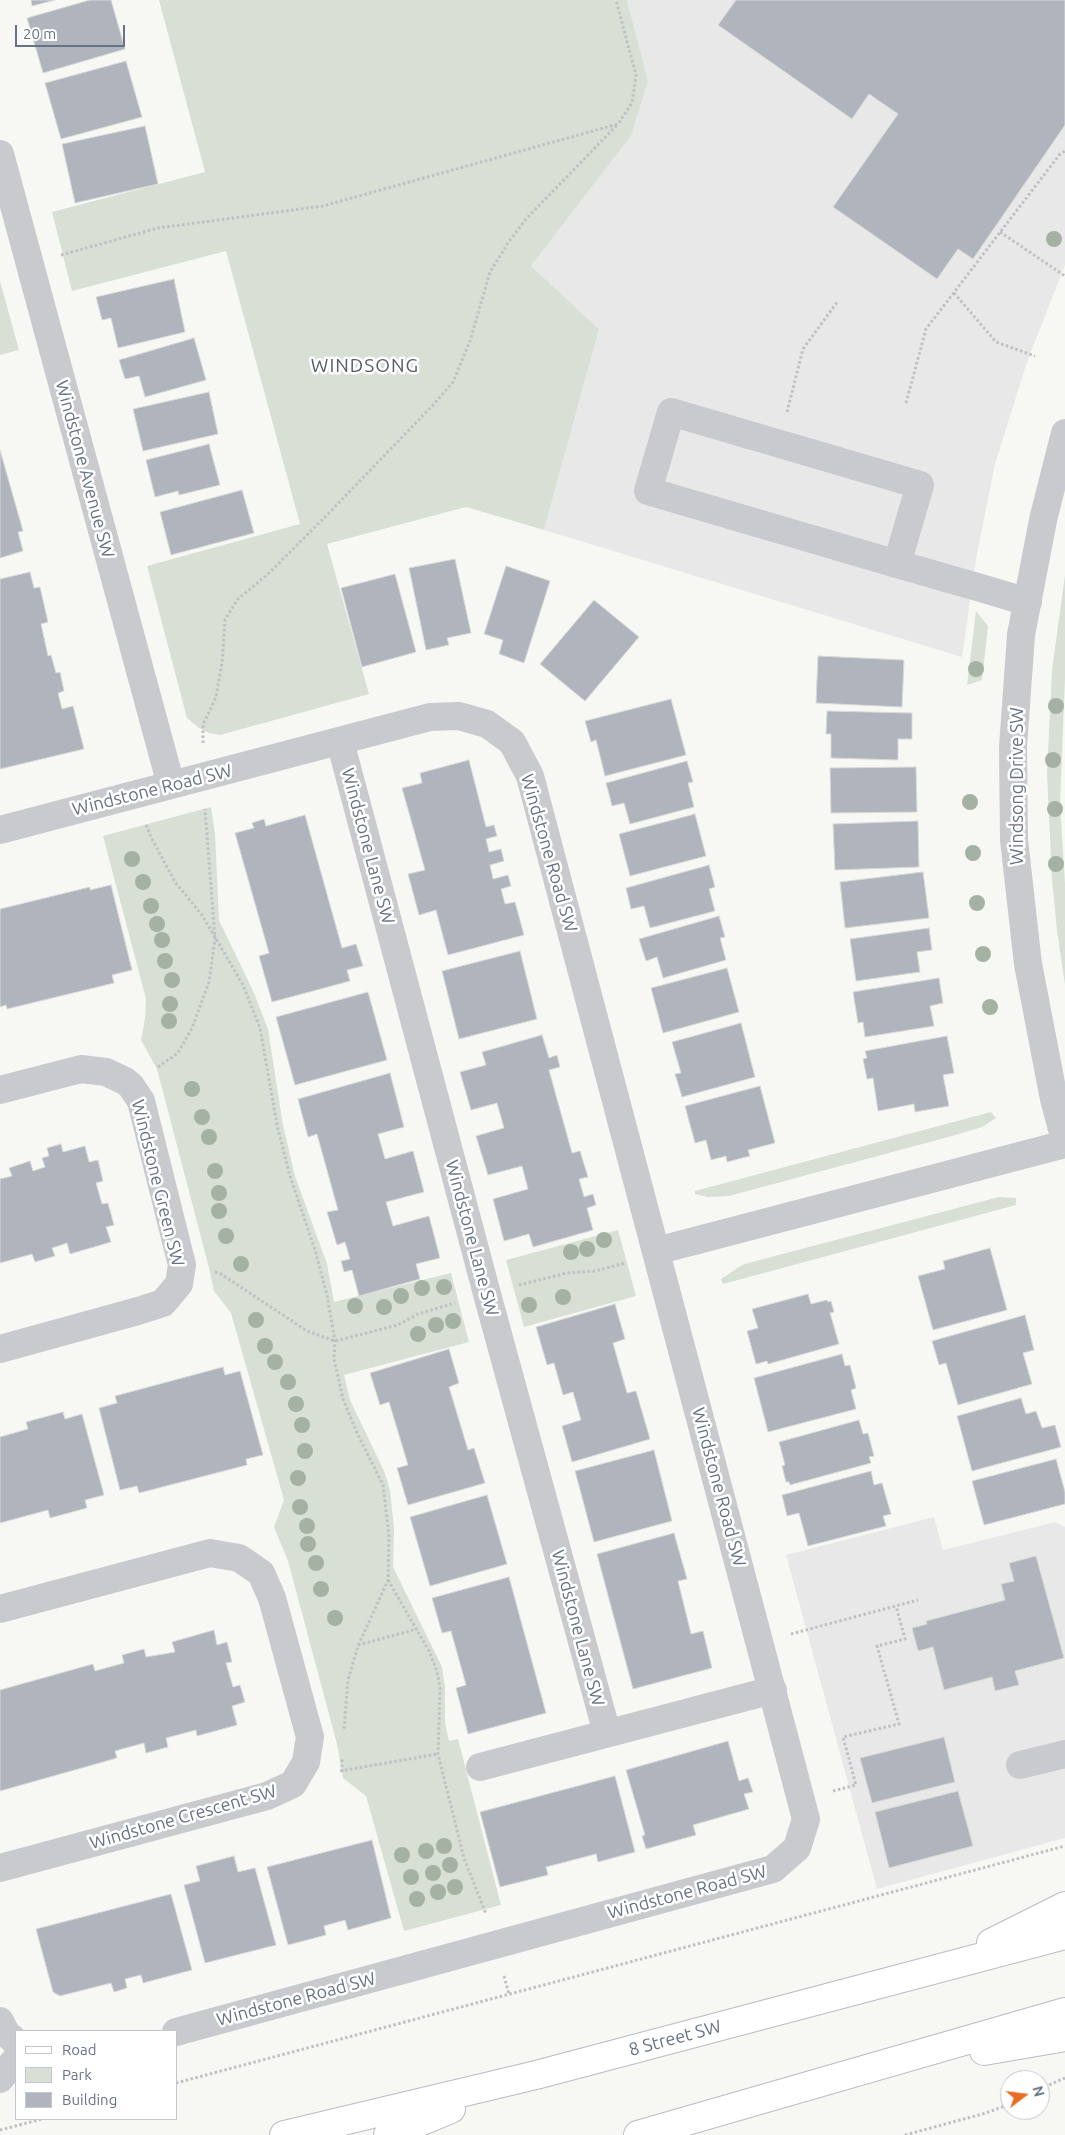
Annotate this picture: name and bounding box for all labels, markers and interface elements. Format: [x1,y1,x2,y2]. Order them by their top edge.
scale bar [18,15,128,47]
text: 20 m [23,25,56,42]
district label: WINDSONG [310,355,420,377]
street label: Windstone Avenue SW [51,378,119,560]
street label: Windsong Drive SW [1006,707,1028,865]
street label: Windstone Road SW [70,760,234,820]
street label: Windstone Lane SW [337,766,399,926]
street label: Windstone Road SW [516,771,582,935]
street label: Windstone Green SW [127,1097,189,1269]
street label: Windstone Lane SW [441,1158,503,1318]
street label: Windstone Road SW [687,1405,751,1569]
street label: Windstone Lane SW [547,1548,609,1708]
street label: Windstone Crescent SW [87,1780,279,1854]
street label: Windstone Road SW [605,1860,769,1924]
street label: Windstone Road SW [214,1967,378,2031]
street label: 8 Street SW [626,2015,724,2061]
legend [15,2030,178,2120]
text: Road [62,2041,97,2058]
text: Park [62,2066,92,2083]
north arrow [1000,2070,1050,2120]
text: N [1029,2084,1048,2098]
text: Building [62,2091,117,2108]

